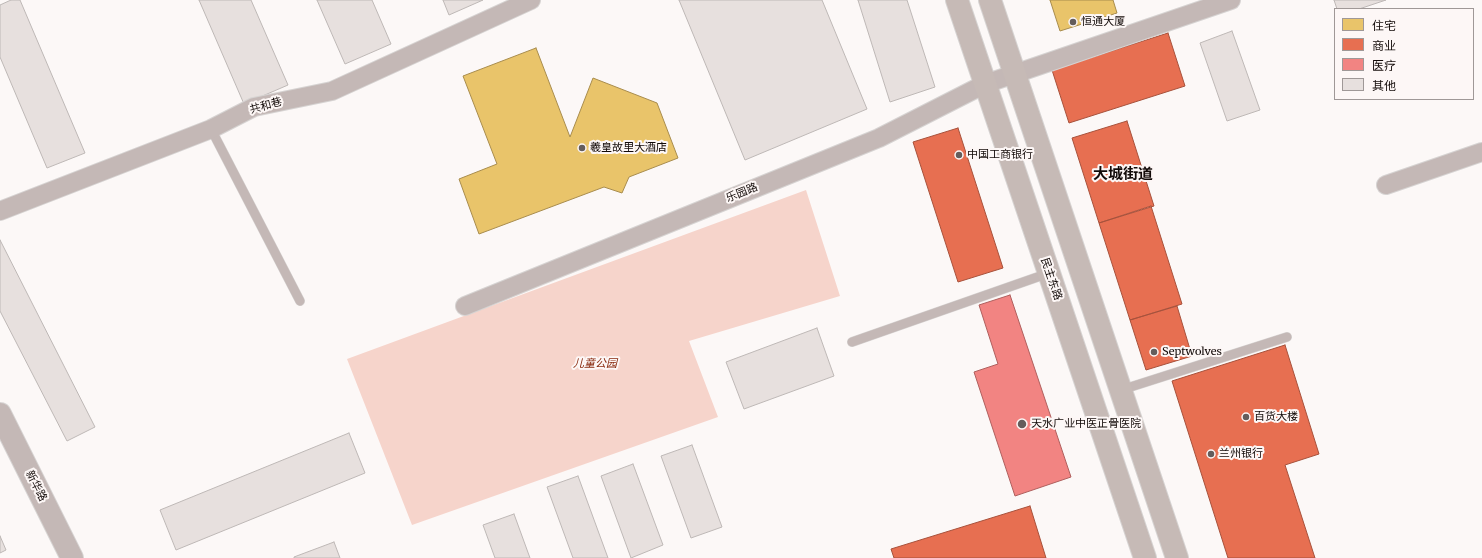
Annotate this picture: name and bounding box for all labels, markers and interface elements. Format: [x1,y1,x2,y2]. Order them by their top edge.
legend [1334,8,1474,100]
place label: 恒通大厦 [1081,15,1125,29]
marker: 恒通大厦 [1068,17,1078,27]
text: 住宅 [1372,18,1396,33]
text: 商业 [1372,38,1396,53]
text: 医疗 [1372,58,1396,73]
text: 其他 [1372,78,1396,93]
street label: 共和巷 [248,95,284,117]
place label: 羲皇故里大酒店 [590,141,667,155]
marker: 羲皇故里大酒店 [577,143,587,153]
place label: 中国工商银行 [967,148,1033,162]
marker: 中国工商银行 [954,150,964,160]
district label: 大城街道 [1093,166,1153,184]
street label: 乐园路 [724,181,760,205]
street label: 民主东路 [1038,256,1064,302]
place label: Septwolves [1162,345,1222,359]
marker: Septwolves [1149,347,1159,357]
park label: 儿童公园 [573,357,617,371]
place label: 百货大楼 [1254,410,1298,424]
marker: 百货大楼 [1241,412,1251,422]
place label: 天水广业中医正骨医院 [1031,417,1141,431]
marker: 天水广业中医正骨医院 [1016,418,1028,430]
place label: 兰州银行 [1219,447,1263,461]
marker: 兰州银行 [1206,449,1216,459]
street label: 新华路 [23,468,49,504]

